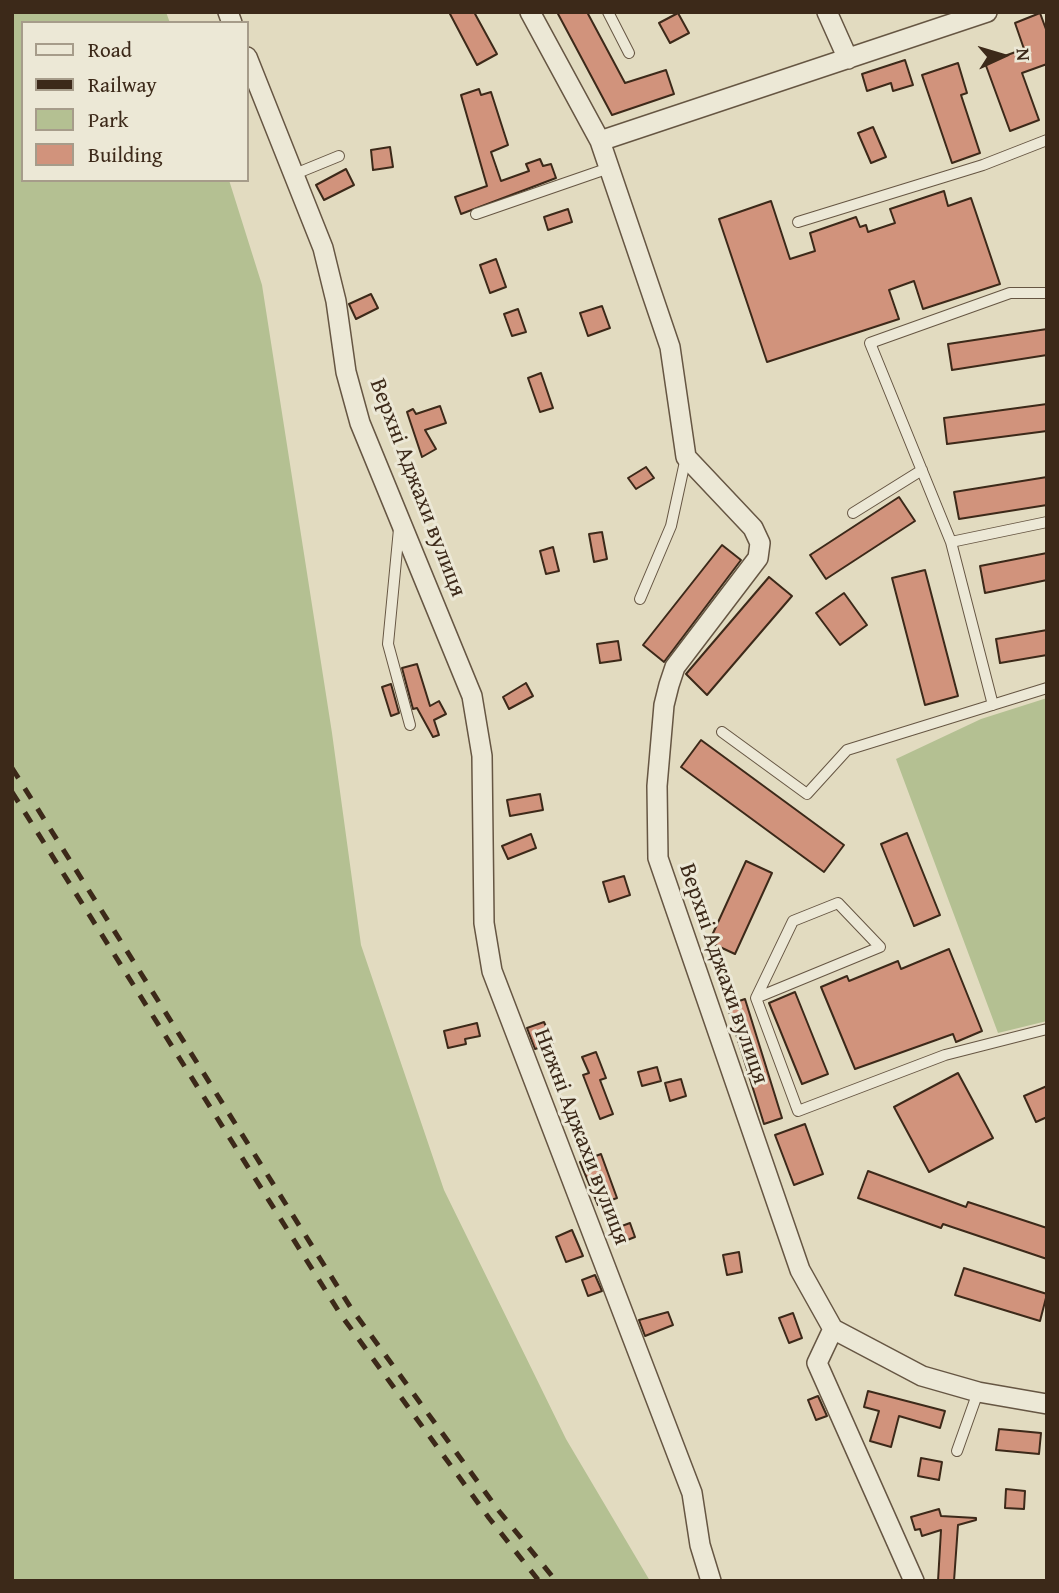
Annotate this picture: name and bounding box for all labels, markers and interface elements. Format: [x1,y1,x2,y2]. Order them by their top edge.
legend [21,21,248,182]
north arrow [968,21,1038,91]
text: Road [88,34,132,65]
text: N [1010,47,1038,62]
text: Railway [88,69,157,100]
text: Park [88,104,129,135]
text: Building [88,139,162,170]
street label: Верхні Аджахи вулиця [363,375,471,601]
street label: Верхні Аджахи вулиця [672,860,774,1088]
street label: Нижні Аджахи вулиця [527,1025,635,1249]

